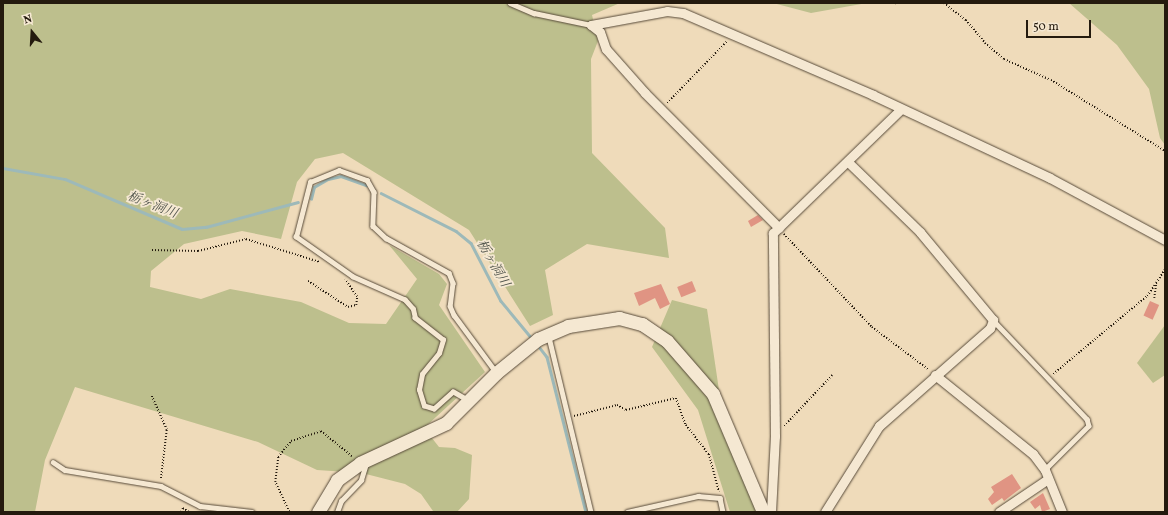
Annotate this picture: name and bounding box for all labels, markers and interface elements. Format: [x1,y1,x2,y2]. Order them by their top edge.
north arrow [12,12,52,52]
text: N [22,12,34,28]
scale bar [1028,12,1093,38]
text: 50 m [1033,19,1059,35]
water label: 栃ヶ洞川 [125,189,179,223]
water label: 栃ヶ洞川 [472,238,512,290]

